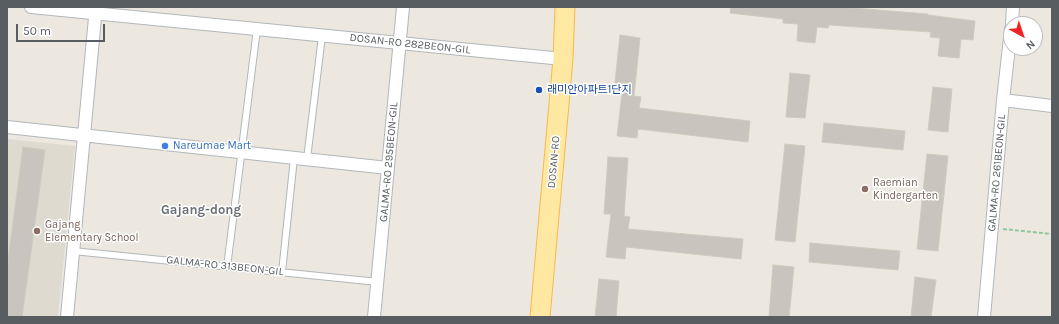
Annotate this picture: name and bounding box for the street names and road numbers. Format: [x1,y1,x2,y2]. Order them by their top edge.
street label: DOSAN-RO 282BEON-GIL [349,31,471,57]
street label: GALMA-RO 295BEON-GIL [377,102,401,222]
street label: GALMA-RO 261BEON-GIL [985,114,1009,232]
street label: DOSAN-RO [545,135,563,189]
street label: GALMA-RO 313BEON-GIL [166,253,284,279]

